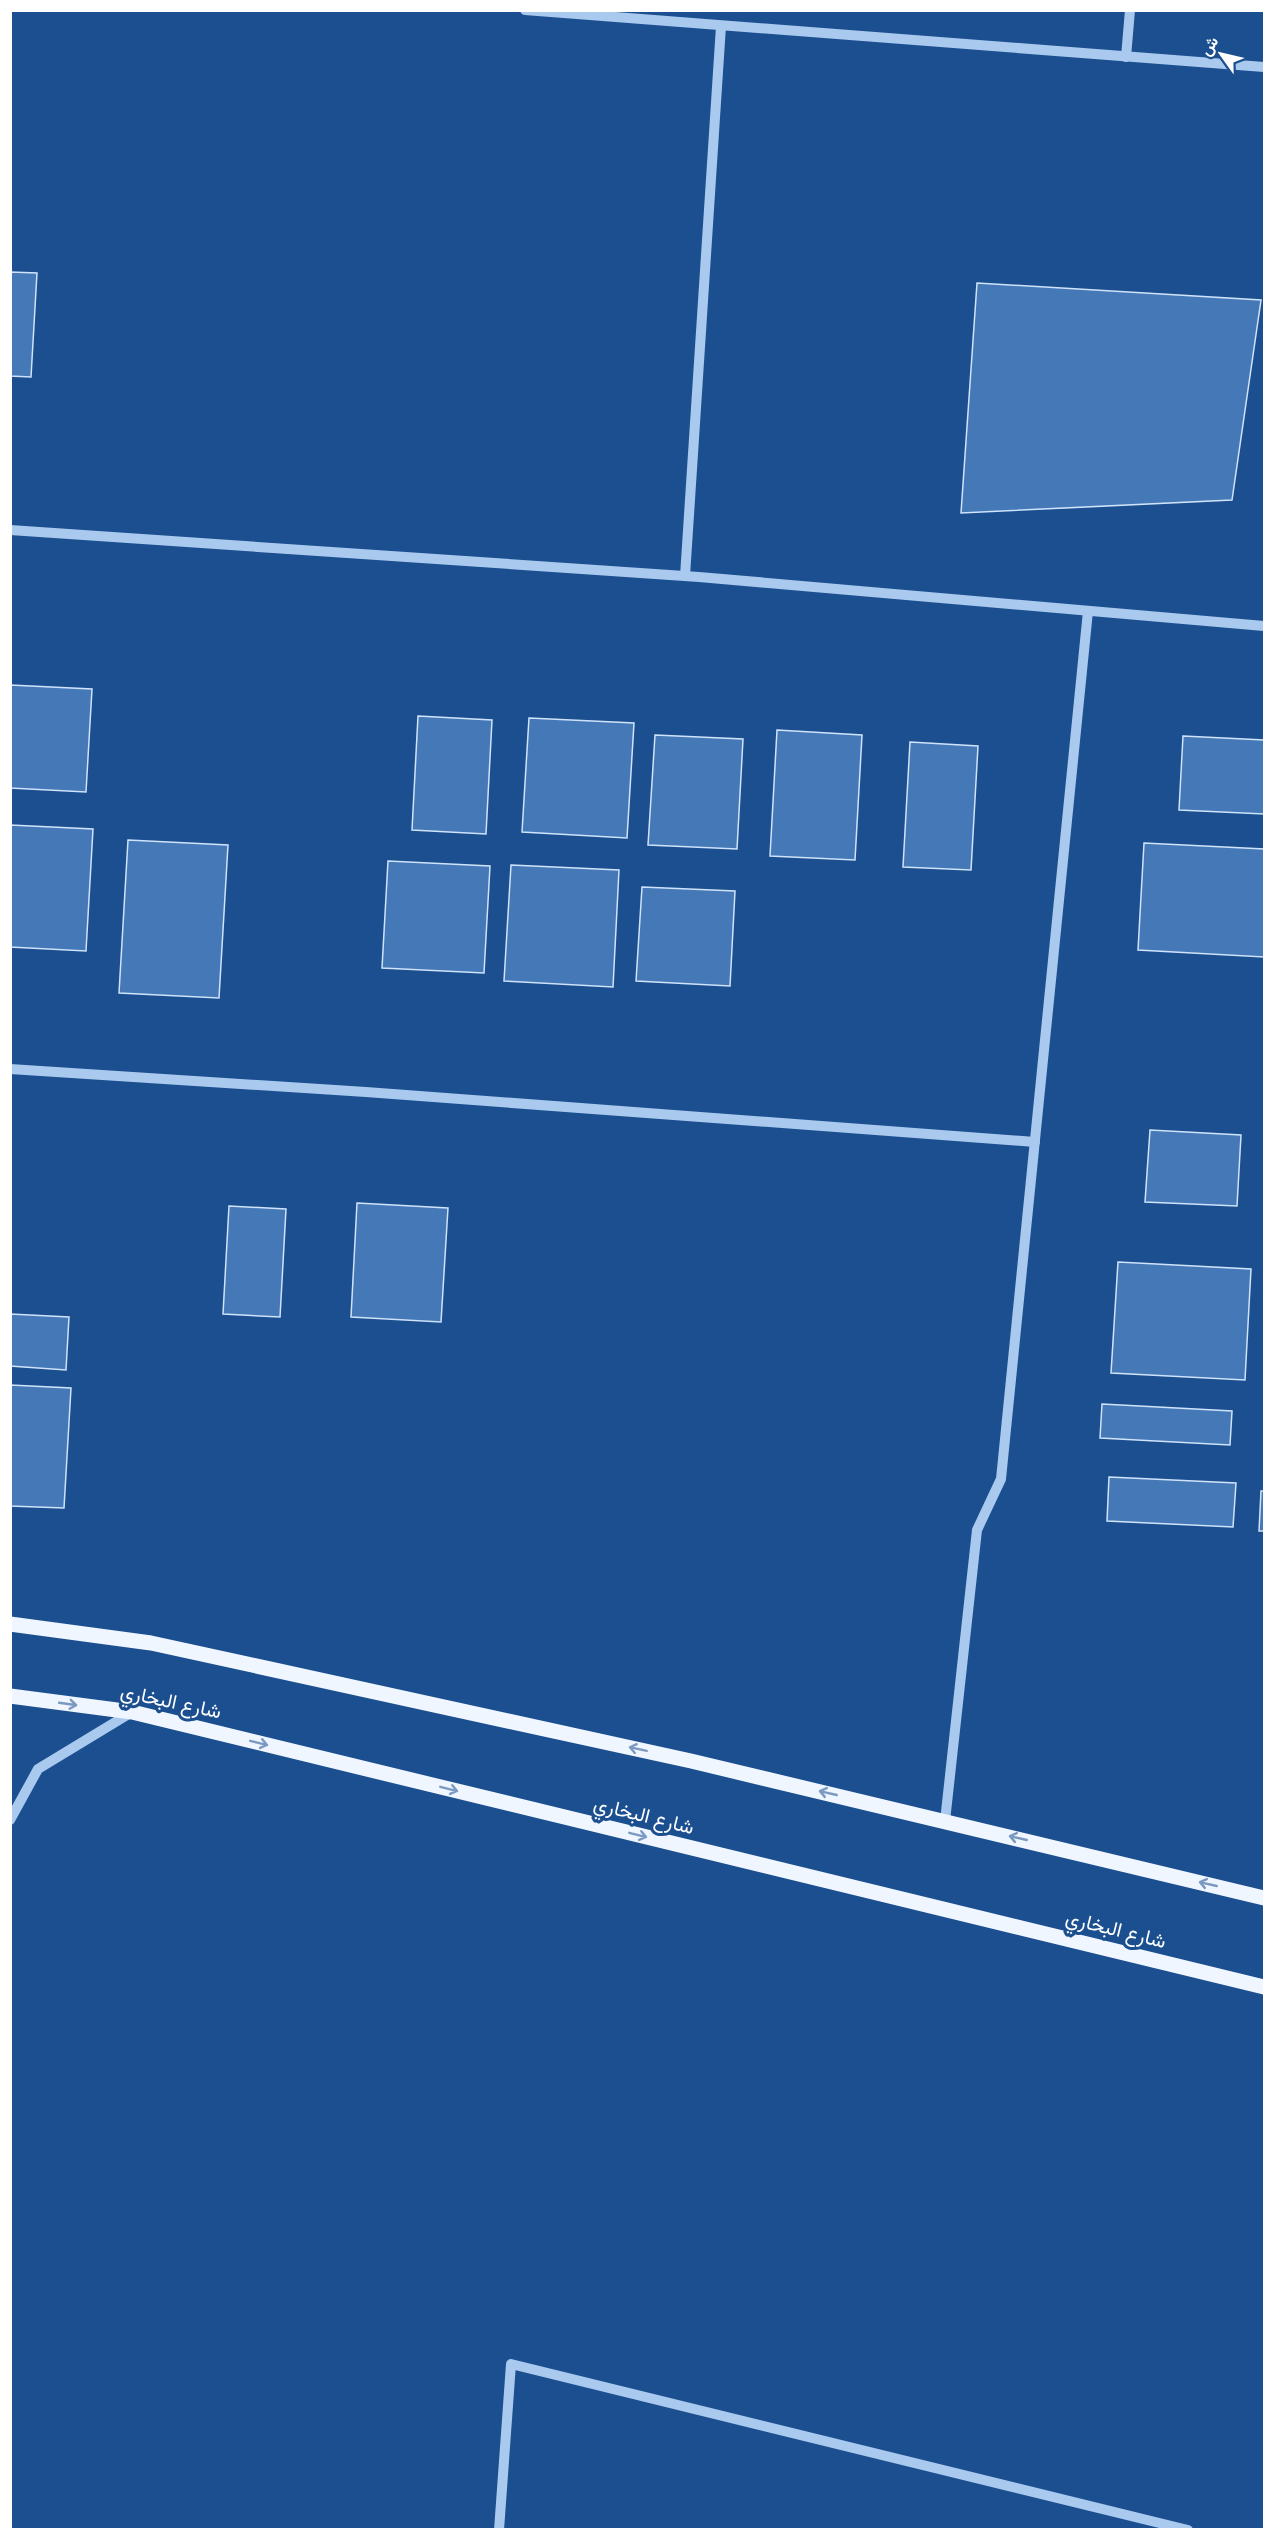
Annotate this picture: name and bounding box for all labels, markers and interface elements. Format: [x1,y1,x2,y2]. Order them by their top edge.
north arrow [1191,24,1251,84]
text: ش [1195,32,1223,60]
street label: شارع البخاري [117,1678,224,1728]
one-way arrow [58,1698,78,1709]
one-way arrow [249,1738,268,1750]
one-way arrow [629,1743,649,1754]
one-way arrow [439,1784,458,1796]
one-way arrow [819,1787,838,1799]
street label: شارع البخاري [590,1790,697,1844]
one-way arrow [628,1830,647,1842]
one-way arrow [1009,1832,1028,1844]
one-way arrow [1198,1878,1218,1889]
street label: شارع البخاري [1062,1904,1169,1958]

